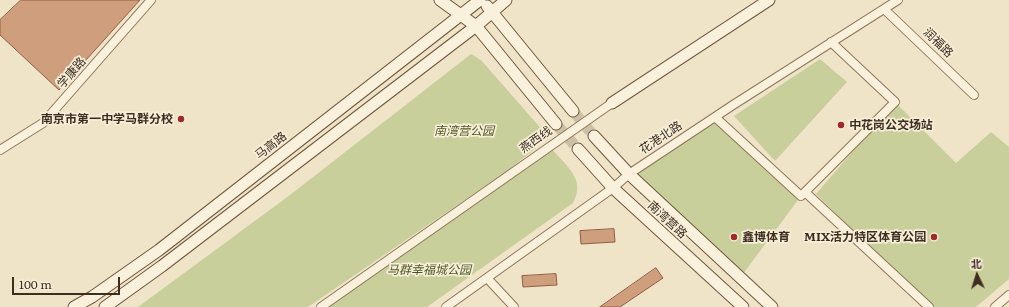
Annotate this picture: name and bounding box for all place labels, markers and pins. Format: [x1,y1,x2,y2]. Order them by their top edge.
place label: 南京市第一中学马群分校 [41,112,173,126]
marker: 南京市第一中学马群分校 [176,114,186,124]
place label: 中花岗公交场站 [849,118,933,132]
marker: 中花岗公交场站 [836,120,846,130]
place label: 鑫博体育 [742,230,790,244]
place label: MIX活力特区体育公园 [804,230,926,244]
marker: 鑫博体育 [729,232,739,242]
marker: MIX活力特区体育公园 [929,232,939,242]

